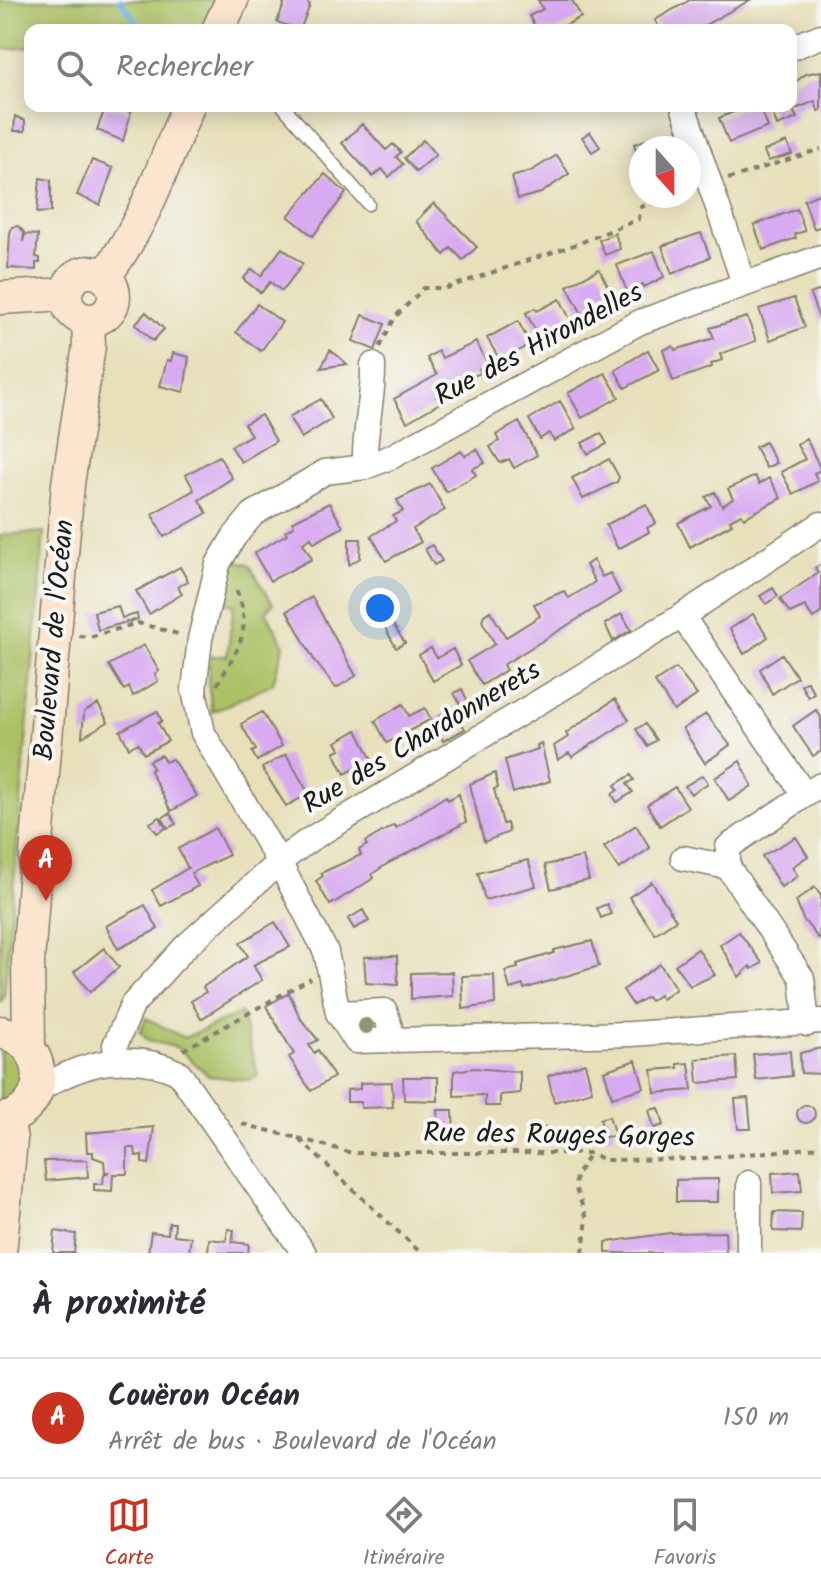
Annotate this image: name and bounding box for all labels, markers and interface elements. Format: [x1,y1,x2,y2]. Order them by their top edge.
search box [24,24,797,112]
text: Rechercher [116,44,253,92]
icon: search [52,46,96,90]
north arrow [629,136,701,208]
street label: Rue des Hirondelles [427,271,651,419]
street label: Boulevard de l'Océan [22,518,88,762]
your location [360,588,400,628]
street label: Rue des Chardonnerets [294,649,550,827]
pin: A [20,835,72,901]
street label: Rue des Rouges Gorges [423,1111,695,1161]
text: À proximité [32,1278,205,1332]
text: Couëron Océan [108,1373,300,1421]
text: A [50,1397,66,1439]
text: 150 m [723,1397,789,1439]
text: Arrêt de bus · Boulevard de l'Océan [108,1421,497,1463]
tab: Carte [104,1493,154,1576]
tab: Itinéraire [363,1493,445,1576]
tab: Favoris [654,1493,717,1576]

